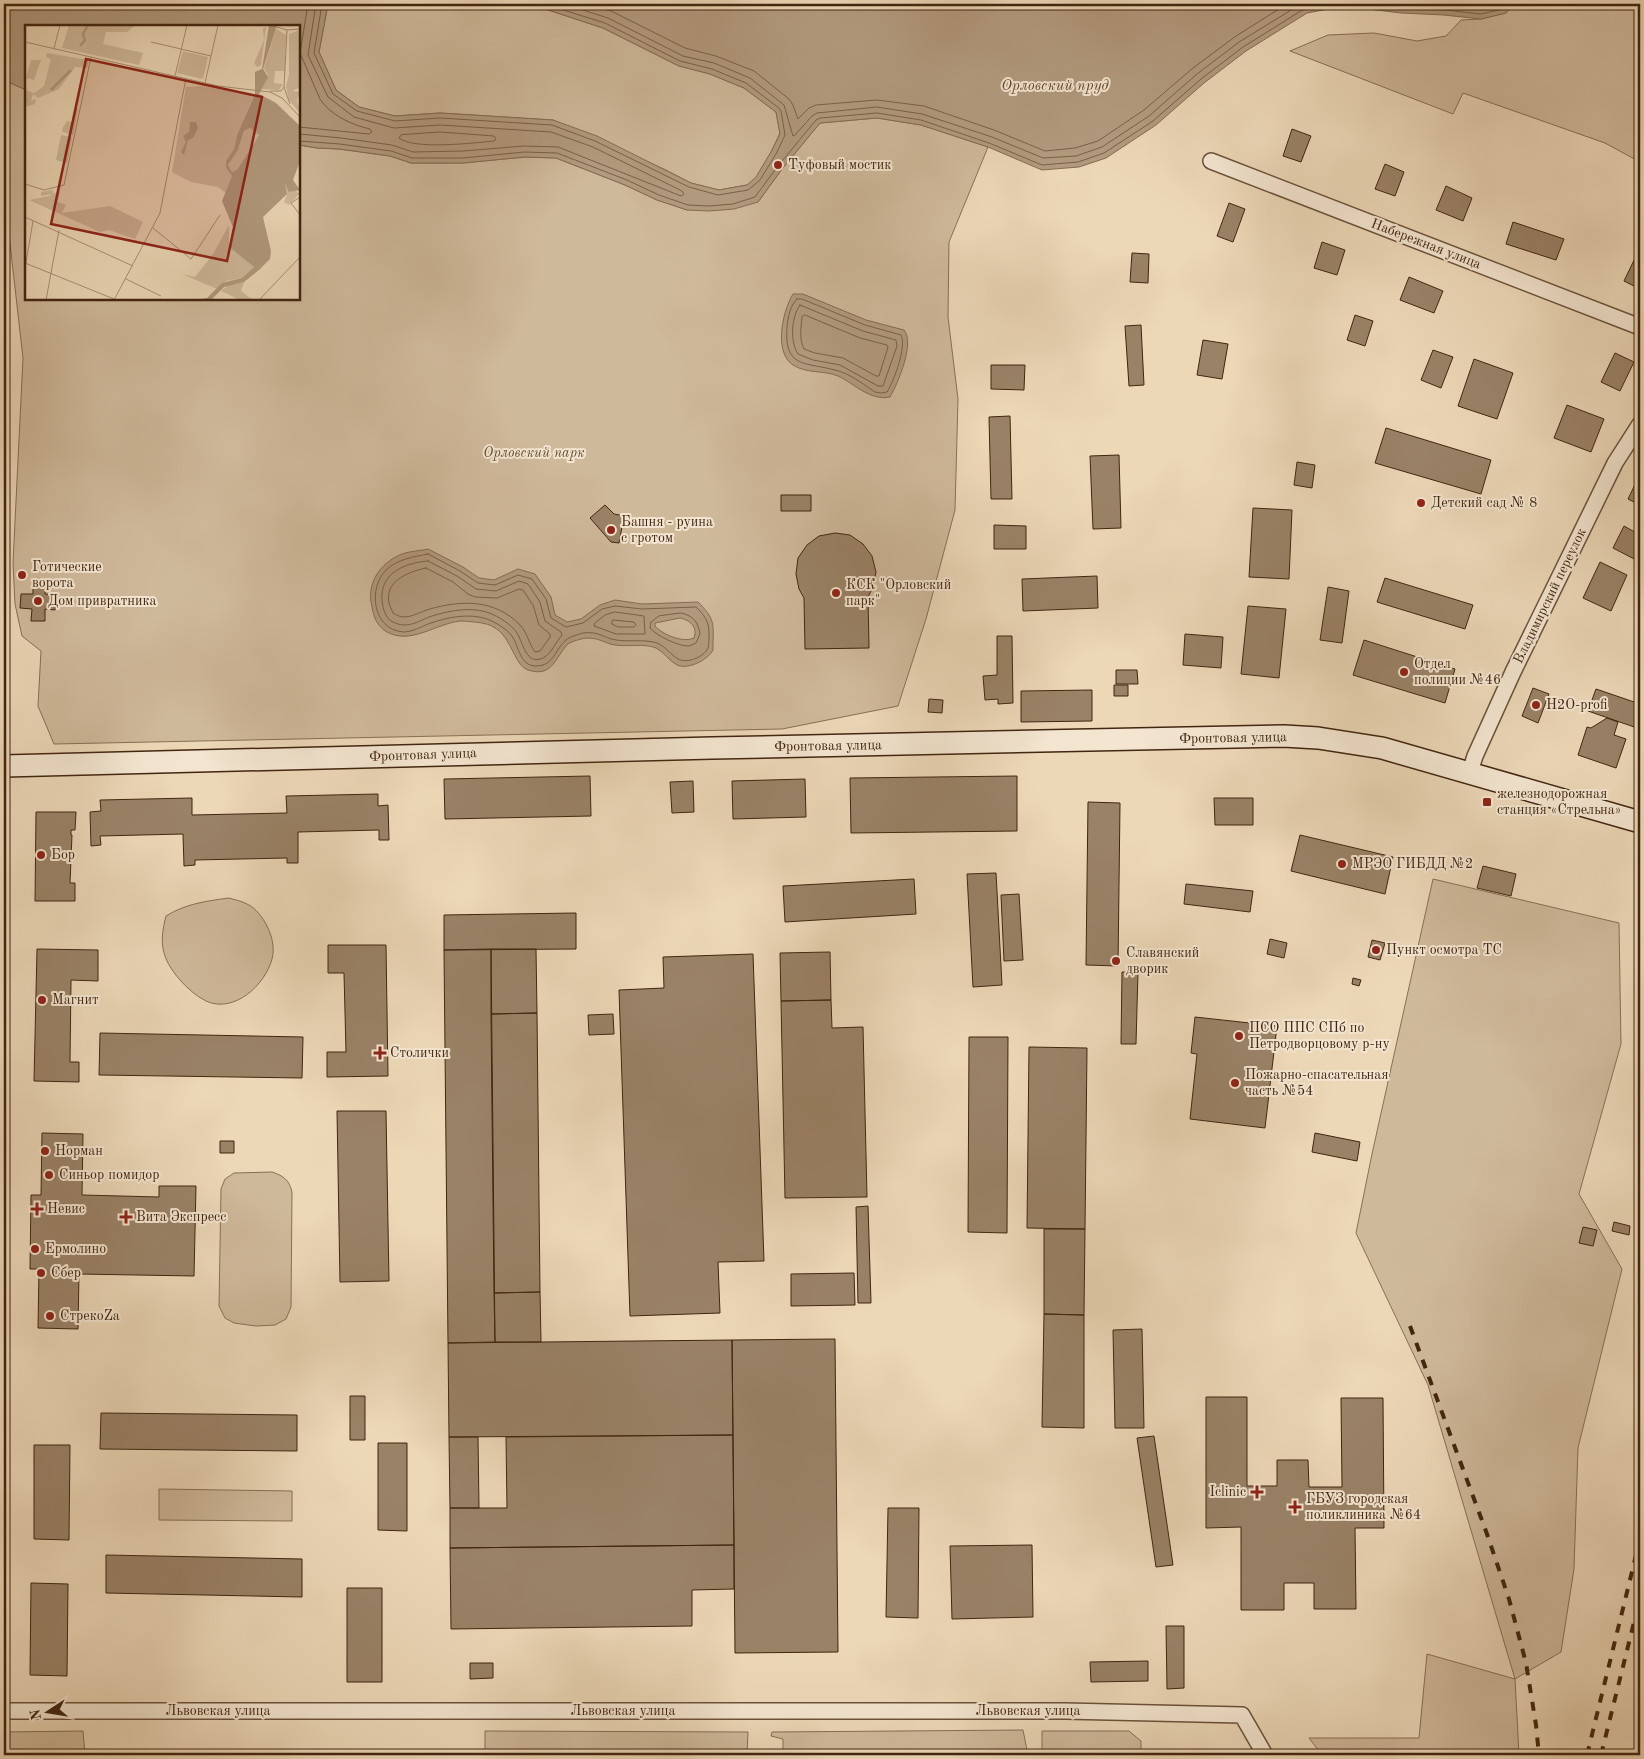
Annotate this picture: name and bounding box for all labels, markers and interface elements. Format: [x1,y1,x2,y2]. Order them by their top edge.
inset map [25,25,300,300]
water label: Орловский пруд [1001,79,1109,94]
place label: Туфовый мостик [788,158,891,173]
marker: Туфовый мостик [772,159,784,171]
street label: Набережная улица [1369,217,1483,271]
park label: Орловский парк [483,446,585,461]
place label: Детский сад № 8 [1431,496,1537,510]
marker: Детский сад № 8 [1415,497,1427,509]
place label: Башня - руина с гротом [621,515,713,545]
marker: Башня - руина с гротом [605,524,617,536]
street label: Владимирский переулок [1511,526,1589,666]
place label: Готические ворота [32,560,102,590]
marker: Готические ворота [16,569,28,581]
place label: КСК "Орловский парк" [846,578,951,608]
marker: КСК "Орловский парк" [830,587,842,599]
place label: Дом привратника [48,594,156,608]
marker: Дом привратника [32,595,44,607]
place label: Отдел полиции №46 [1414,657,1501,687]
marker: Отдел полиции №46 [1398,666,1410,678]
place label: H2O-profi [1546,698,1608,712]
marker: H2O-profi [1530,699,1542,711]
street label: Фронтовая улица [1179,730,1287,746]
street label: Фронтовая улица [774,738,882,754]
street label: Фронтовая улица [369,746,477,764]
place label: железнодорожная станция «Стрельна» [1497,787,1621,817]
marker: железнодорожная станция «Стрельна» [1481,796,1493,808]
place label: Бор [51,848,75,862]
marker: Бор [35,849,47,861]
place label: МРЭО ГИБДД №2 [1352,857,1473,871]
marker: МРЭО ГИБДД №2 [1336,858,1348,870]
place label: Пункт осмотра ТС [1386,943,1502,957]
marker: Пункт осмотра ТС [1370,944,1382,956]
place label: Славянский дворик [1126,946,1199,976]
marker: Славянский дворик [1110,955,1122,967]
place label: Магнит [52,993,99,1007]
marker: Магнит [36,994,48,1006]
place label: ПСО ППС СПб по Петродворцовому р-ну [1249,1021,1390,1051]
marker: ПСО ППС СПб по Петродворцовому р-ну [1233,1030,1245,1042]
place label: Столички [390,1046,449,1060]
marker: Столички [374,1047,386,1059]
place label: Пожарно-спасательная часть №54 [1245,1068,1388,1098]
marker: Пожарно-спасательная часть №54 [1229,1077,1241,1089]
place label: Норман [55,1144,103,1158]
marker: Норман [39,1145,51,1157]
place label: Синьор помидор [59,1168,160,1182]
marker: Синьор помидор [43,1169,55,1181]
place label: Невис [47,1202,85,1216]
marker: Невис [31,1203,43,1215]
place label: Вита Экспресс [136,1210,226,1224]
marker: Вита Экспресс [120,1211,132,1223]
place label: Ермолино [45,1242,106,1256]
marker: Ермолино [29,1243,41,1255]
place label: Сбер [51,1266,81,1280]
marker: Сбер [35,1267,47,1279]
place label: СтрекоZа [60,1309,120,1323]
marker: СтрекоZа [44,1310,56,1322]
place label: Iclinic [1209,1485,1246,1499]
marker: Iclinic [1250,1485,1264,1499]
place label: ГБУЗ городская поликлиника №64 [1306,1492,1421,1522]
marker: ГБУЗ городская поликлиника №64 [1288,1500,1302,1514]
north arrow [22,1686,72,1736]
street label: Львовская улица [166,1704,271,1718]
street label: Львовская улица [571,1704,676,1718]
street label: Львовская улица [976,1704,1081,1718]
text: N [28,1708,44,1721]

